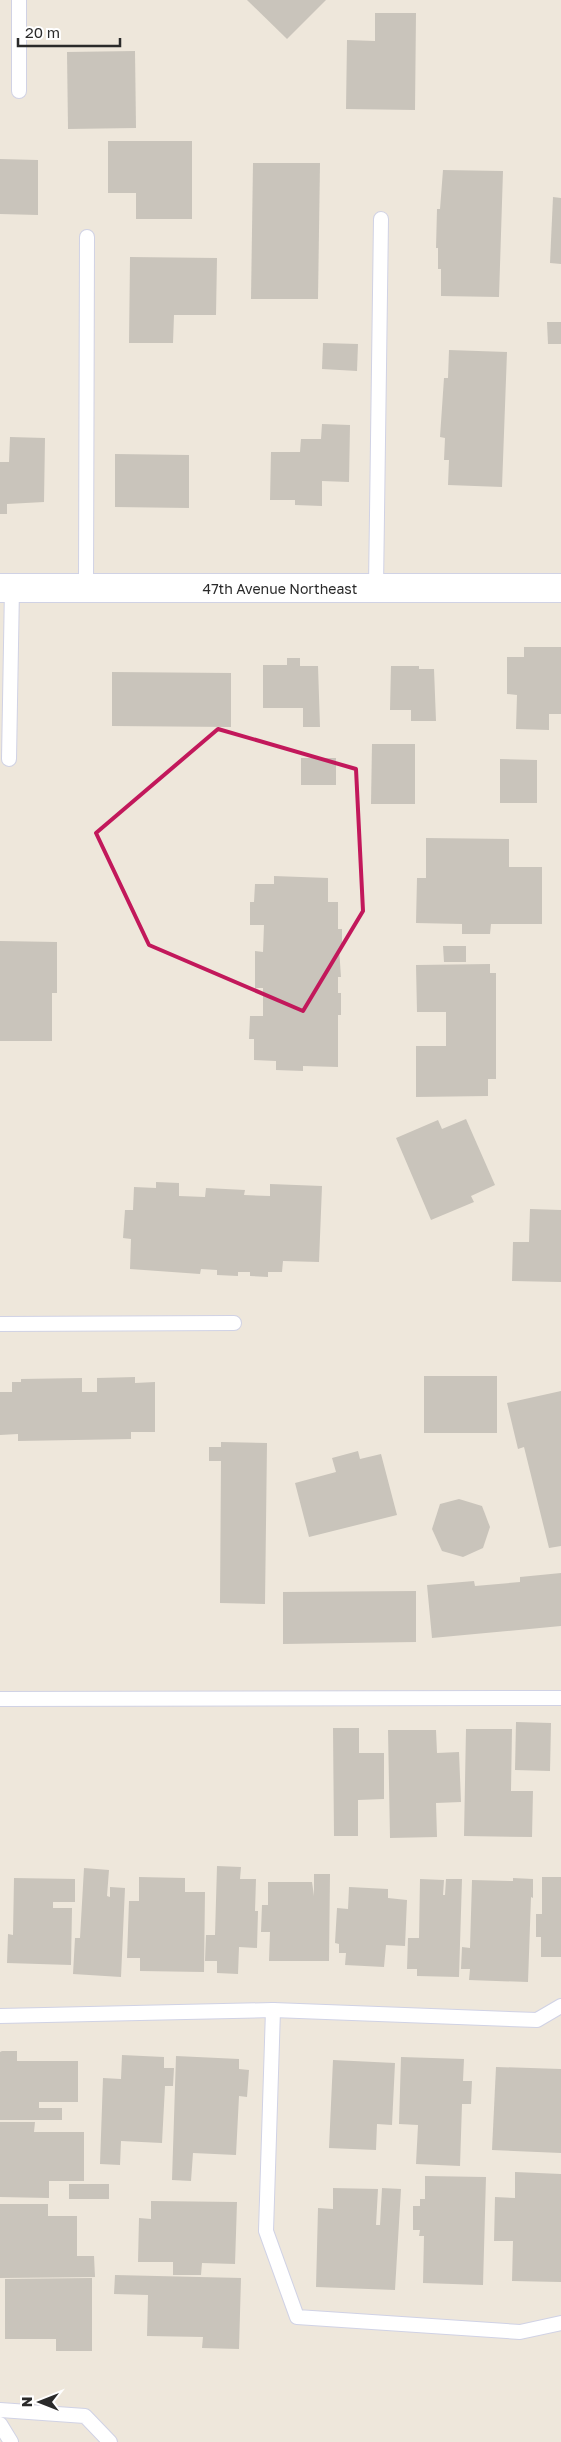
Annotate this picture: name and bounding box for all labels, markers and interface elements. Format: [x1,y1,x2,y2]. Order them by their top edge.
scale bar [18,15,120,47]
text: 20 m [25,23,60,41]
street label: 47th Avenue Northeast [203,580,357,597]
north arrow [15,2377,65,2427]
text: N [18,2397,35,2407]

